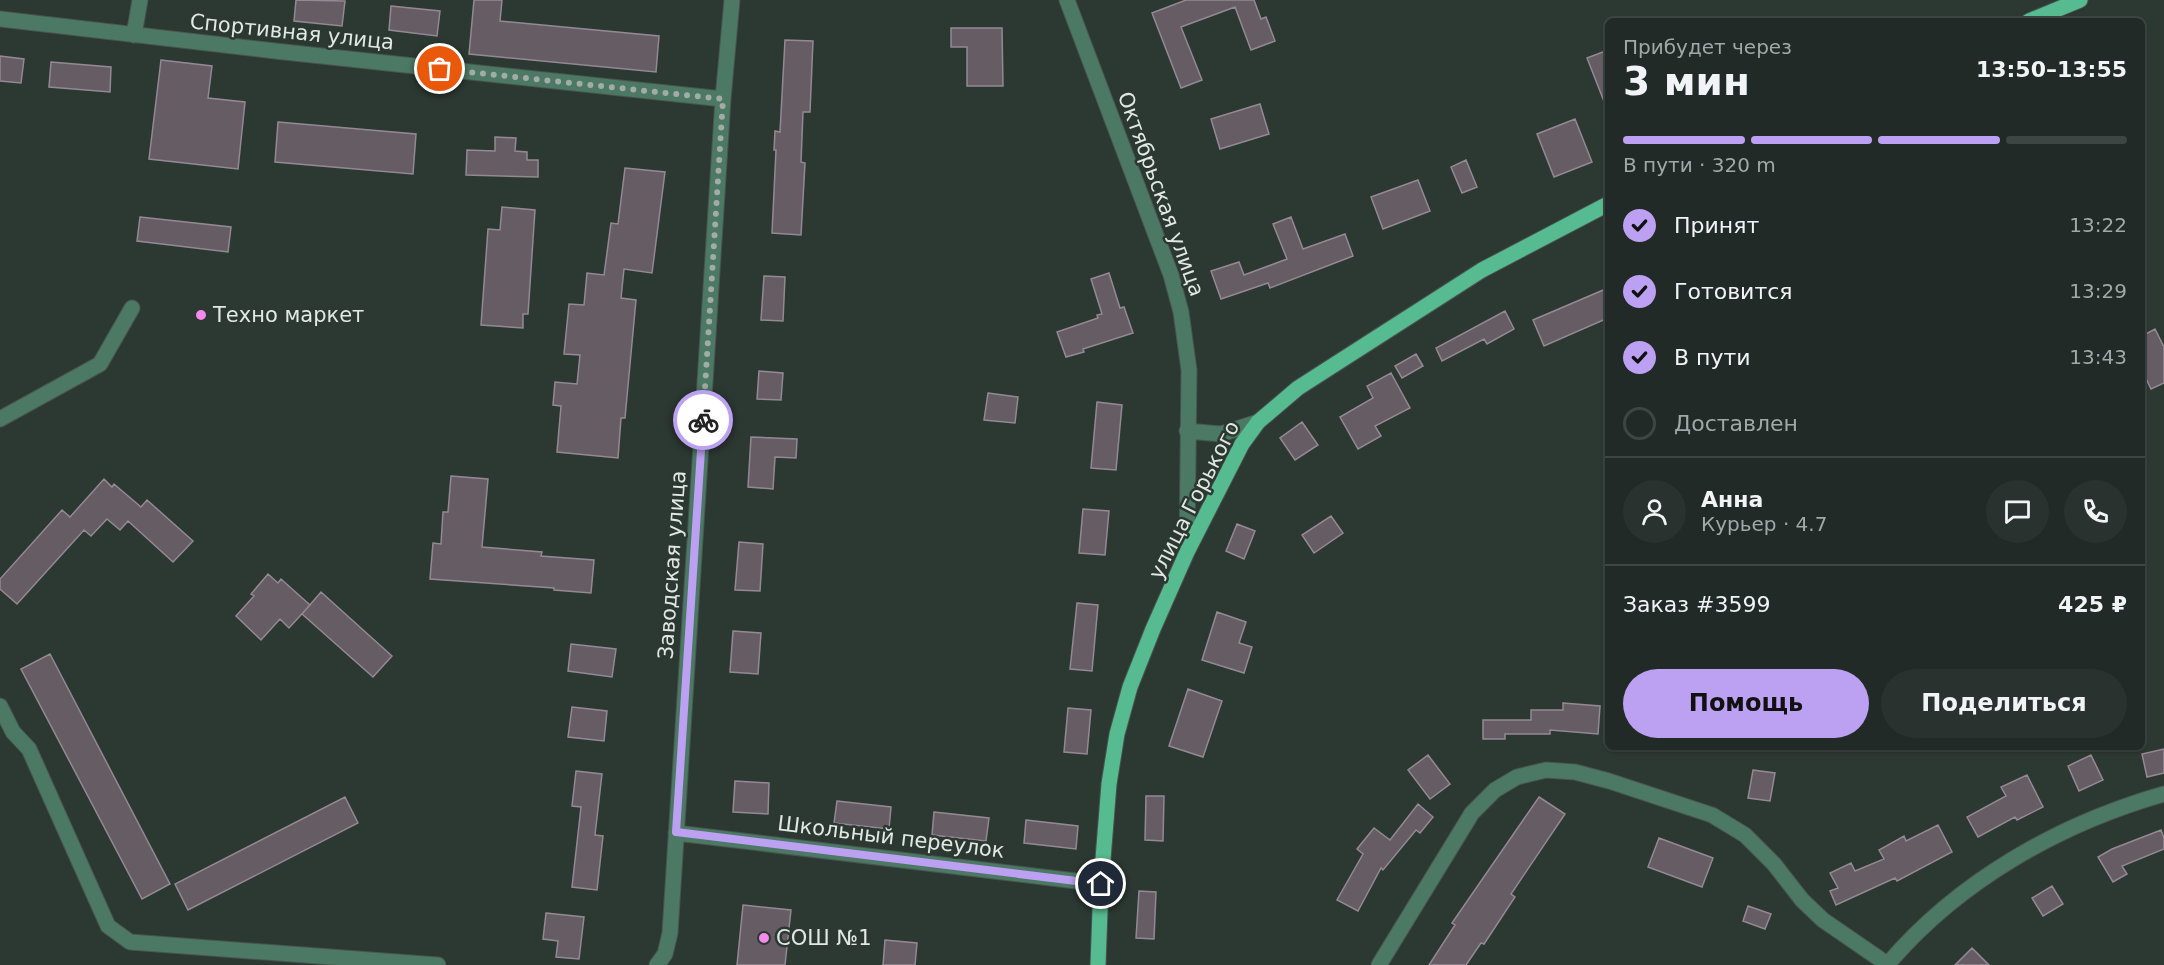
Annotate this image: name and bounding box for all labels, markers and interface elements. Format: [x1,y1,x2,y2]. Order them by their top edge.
street label: Спортивная улица [189,9,395,55]
text: Прибудет через [1623,35,1792,59]
pin [414,43,465,94]
icon: bag [423,52,456,85]
text: 13:50–13:55 [1976,57,2127,82]
text: 3 мин [1623,59,1750,104]
street label: Октябрьская улица [1113,88,1209,300]
text: В пути · 320 m [1623,153,1776,177]
icon: check [1623,209,1656,242]
text: Принят [1674,213,1759,238]
text: 13:22 [2069,213,2127,237]
icon: check [1623,275,1656,308]
text: Готовится [1674,279,1793,304]
text: 13:29 [2069,279,2127,303]
place label: Техно маркет [212,303,364,327]
marker: Техно маркет [194,308,208,322]
icon: check [1623,341,1656,374]
text: В пути [1674,345,1751,370]
text: 13:43 [2069,345,2127,369]
courier [673,390,733,450]
icon: bike [687,404,720,437]
text: Доставлен [1674,411,1798,436]
street label: улица Горького [1144,417,1244,583]
street label: Заводская улица [653,470,691,660]
button: person [1623,480,1686,543]
button: chat [1986,480,2049,543]
button: phone [2064,480,2127,543]
text: Анна [1701,487,1763,512]
text: Курьер · 4.7 [1701,512,1827,536]
text: Заказ #3599 [1623,592,1770,617]
text: 425 ₽ [2058,592,2127,617]
button: Помощь [1623,669,1869,738]
button: Поделиться [1881,669,2127,738]
street label: Школьный переулок [776,811,1006,863]
pin [1075,858,1126,909]
icon: home [1084,867,1117,900]
place label: СОШ №1 [776,926,872,950]
marker: СОШ №1 [757,931,771,945]

